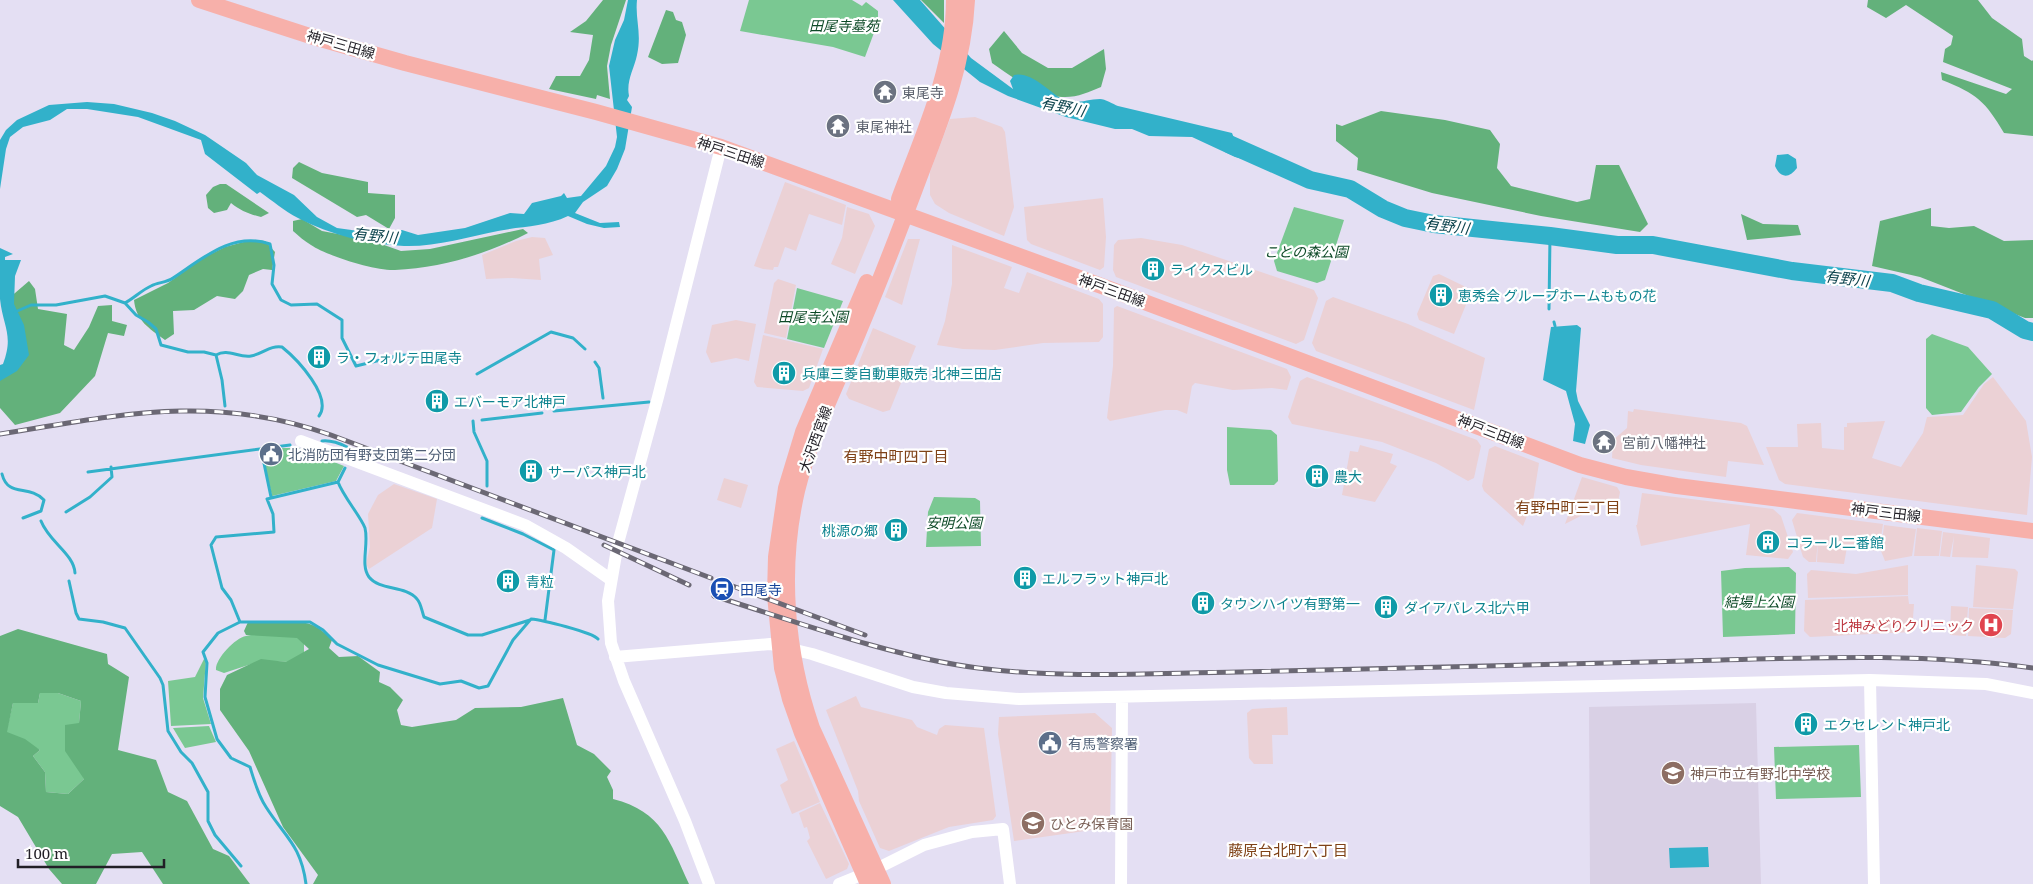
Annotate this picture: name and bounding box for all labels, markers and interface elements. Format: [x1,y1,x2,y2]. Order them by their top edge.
park label: 田尾寺墓苑 [809,16,881,35]
street label: 神戸三田線 [305,25,377,63]
temple icon: 東尾寺 [872,79,898,105]
place label: 東尾寺 [902,83,944,102]
water label: 有野川 [1039,92,1089,121]
temple icon: 東尾神社 [825,113,851,139]
place label: 東尾神社 [856,117,912,136]
street label: 神戸三田線 [695,132,767,172]
water label: 有野川 [1423,212,1473,238]
water label: 有野川 [352,223,400,248]
park label: ことの森公園 [1264,242,1350,261]
building icon: ライクスビル [1140,256,1166,282]
place label: ライクスビル [1170,260,1253,279]
water label: 有野川 [1823,265,1873,291]
street label: 神戸三田線 [1076,269,1148,311]
building icon: 恵秀会 グループホームももの花 [1428,282,1454,308]
place label: 恵秀会 グループホームももの花 [1458,286,1656,305]
park label: 田尾寺公園 [778,307,850,326]
building icon: ラ・フォルテ田尾寺 [306,344,332,370]
place label: ラ・フォルテ田尾寺 [336,348,462,367]
building icon: 兵庫三菱自動車販売 北神三田店 [771,360,797,386]
place label: 兵庫三菱自動車販売 北神三田店 [802,364,1002,383]
building icon: エバーモア北神戸 [424,388,450,414]
place label: エバーモア北神戸 [454,392,566,411]
street label: 大沢西宮線 [794,403,836,475]
street label: 神戸三田線 [1455,410,1527,452]
temple icon: 宮前八幡神社 [1591,429,1617,455]
place label: 宮前八幡神社 [1622,433,1706,452]
public building icon: 北消防団有野支団第二分団 [258,441,284,467]
place label: 北消防団有野支団第二分団 [288,445,456,464]
district label: 有野中町四丁目 [843,446,949,466]
building icon: サーパス神戸北 [518,458,544,484]
place label: サーパス神戸北 [548,462,646,481]
building icon: 農大 [1304,463,1330,489]
place label: 農大 [1334,467,1362,486]
district label: 有野中町三丁目 [1515,497,1621,517]
street label: 神戸三田線 [1850,498,1922,526]
park label: 安明公園 [926,513,984,532]
building icon: 桃源の郷 [883,517,909,543]
place label: 桃源の郷 [822,521,878,540]
building icon: コラール二番館 [1755,529,1781,555]
place label: コラール二番館 [1786,533,1884,552]
building icon: エルフラット神戸北 [1012,565,1038,591]
building icon: 青粒 [495,568,521,594]
place label: エルフラット神戸北 [1042,569,1168,588]
place label: 青粒 [526,572,554,591]
station icon: 田尾寺 [709,576,735,602]
place label: 田尾寺 [740,580,782,599]
building icon: タウンハイツ有野第一 [1190,590,1216,616]
park label: 結場上公園 [1724,592,1796,611]
place label: タウンハイツ有野第一 [1220,594,1360,613]
building icon: ダイアパレス北六甲 [1373,594,1399,620]
place label: ダイアパレス北六甲 [1404,598,1530,617]
hospital icon: 北神みどりクリニック [1978,612,2004,638]
place label: 北神みどりクリニック [1834,616,1974,635]
building icon: エクセレント神戸北 [1793,711,1819,737]
place label: エクセレント神戸北 [1824,715,1950,734]
public building icon: 有馬警察署 [1037,730,1063,756]
place label: 有馬警察署 [1068,734,1138,753]
school or university icon: 神戸市立有野北中学校 [1660,760,1686,786]
place label: 神戸市立有野北中学校 [1690,764,1830,783]
school or university icon: ひとみ保育園 [1020,810,1046,836]
place label: ひとみ保育園 [1050,814,1134,833]
scale bar [18,836,164,868]
district label: 藤原台北町六丁目 [1228,840,1348,860]
text: 100 m [25,843,68,863]

